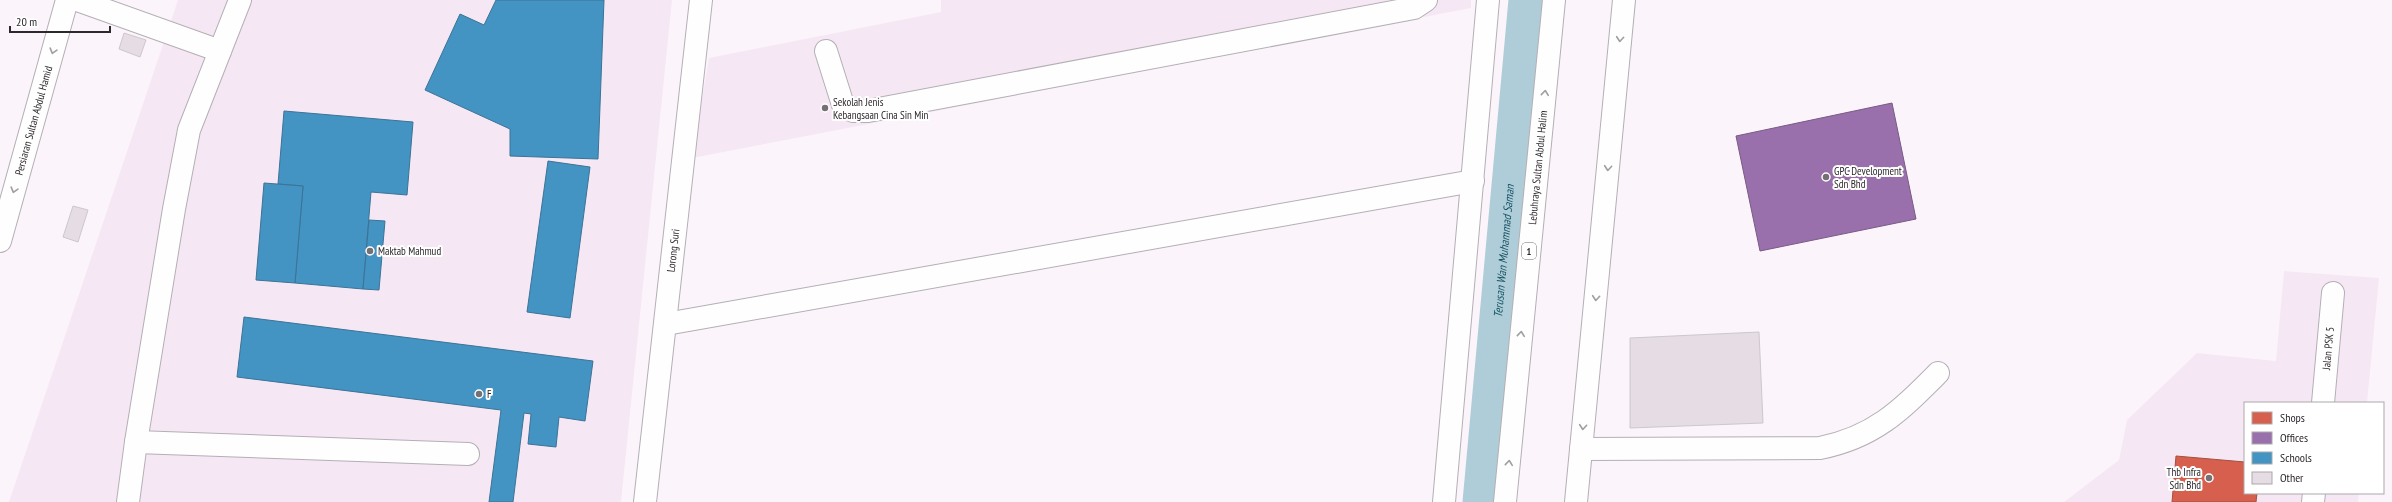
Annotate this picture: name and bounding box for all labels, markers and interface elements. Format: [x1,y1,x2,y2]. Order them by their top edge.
scale bar [10,8,110,34]
text: 20 m [16,14,37,29]
one-way arrow [1616,36,1625,42]
one-way arrow [49,47,58,54]
street label: Persiaran Sultan Abdul Hamid [12,64,55,177]
one-way arrow [1540,90,1549,96]
place label: Sekolah Jenis Kebangsaan Cina Sin Min [833,95,929,122]
marker: Sekolah Jenis Kebangsaan Cina Sin Min [820,103,830,113]
street label: Lebuhraya Sultan Abdul Halim [1525,110,1550,225]
place label: GPC Development Sdn Bhd [1834,164,1902,191]
one-way arrow [1604,165,1613,171]
marker: GPC Development Sdn Bhd [1821,172,1831,182]
water label: Terusan Wan Muhammad Saman [1489,183,1517,318]
one-way arrow [10,186,19,193]
street label: Lorong Suri [664,228,682,273]
road number: 1 [1522,243,1536,259]
place label: Maktab Mahmud [378,244,441,258]
marker: Maktab Mahmud [365,246,375,256]
one-way arrow [1591,295,1600,301]
street label: Jalan PSK 5 [2319,326,2337,371]
one-way arrow [1517,331,1526,337]
place label: F [487,387,492,401]
marker: F [474,389,484,399]
legend [2244,402,2384,494]
text: Shops [2280,410,2305,425]
one-way arrow [1579,424,1588,430]
text: Offices [2280,430,2308,445]
text: Schools [2280,450,2312,465]
one-way arrow [1504,460,1513,466]
place label: Thb Infra Sdn Bhd [2167,465,2201,492]
text: Other [2280,470,2304,485]
marker: Thb Infra Sdn Bhd [2204,473,2214,483]

